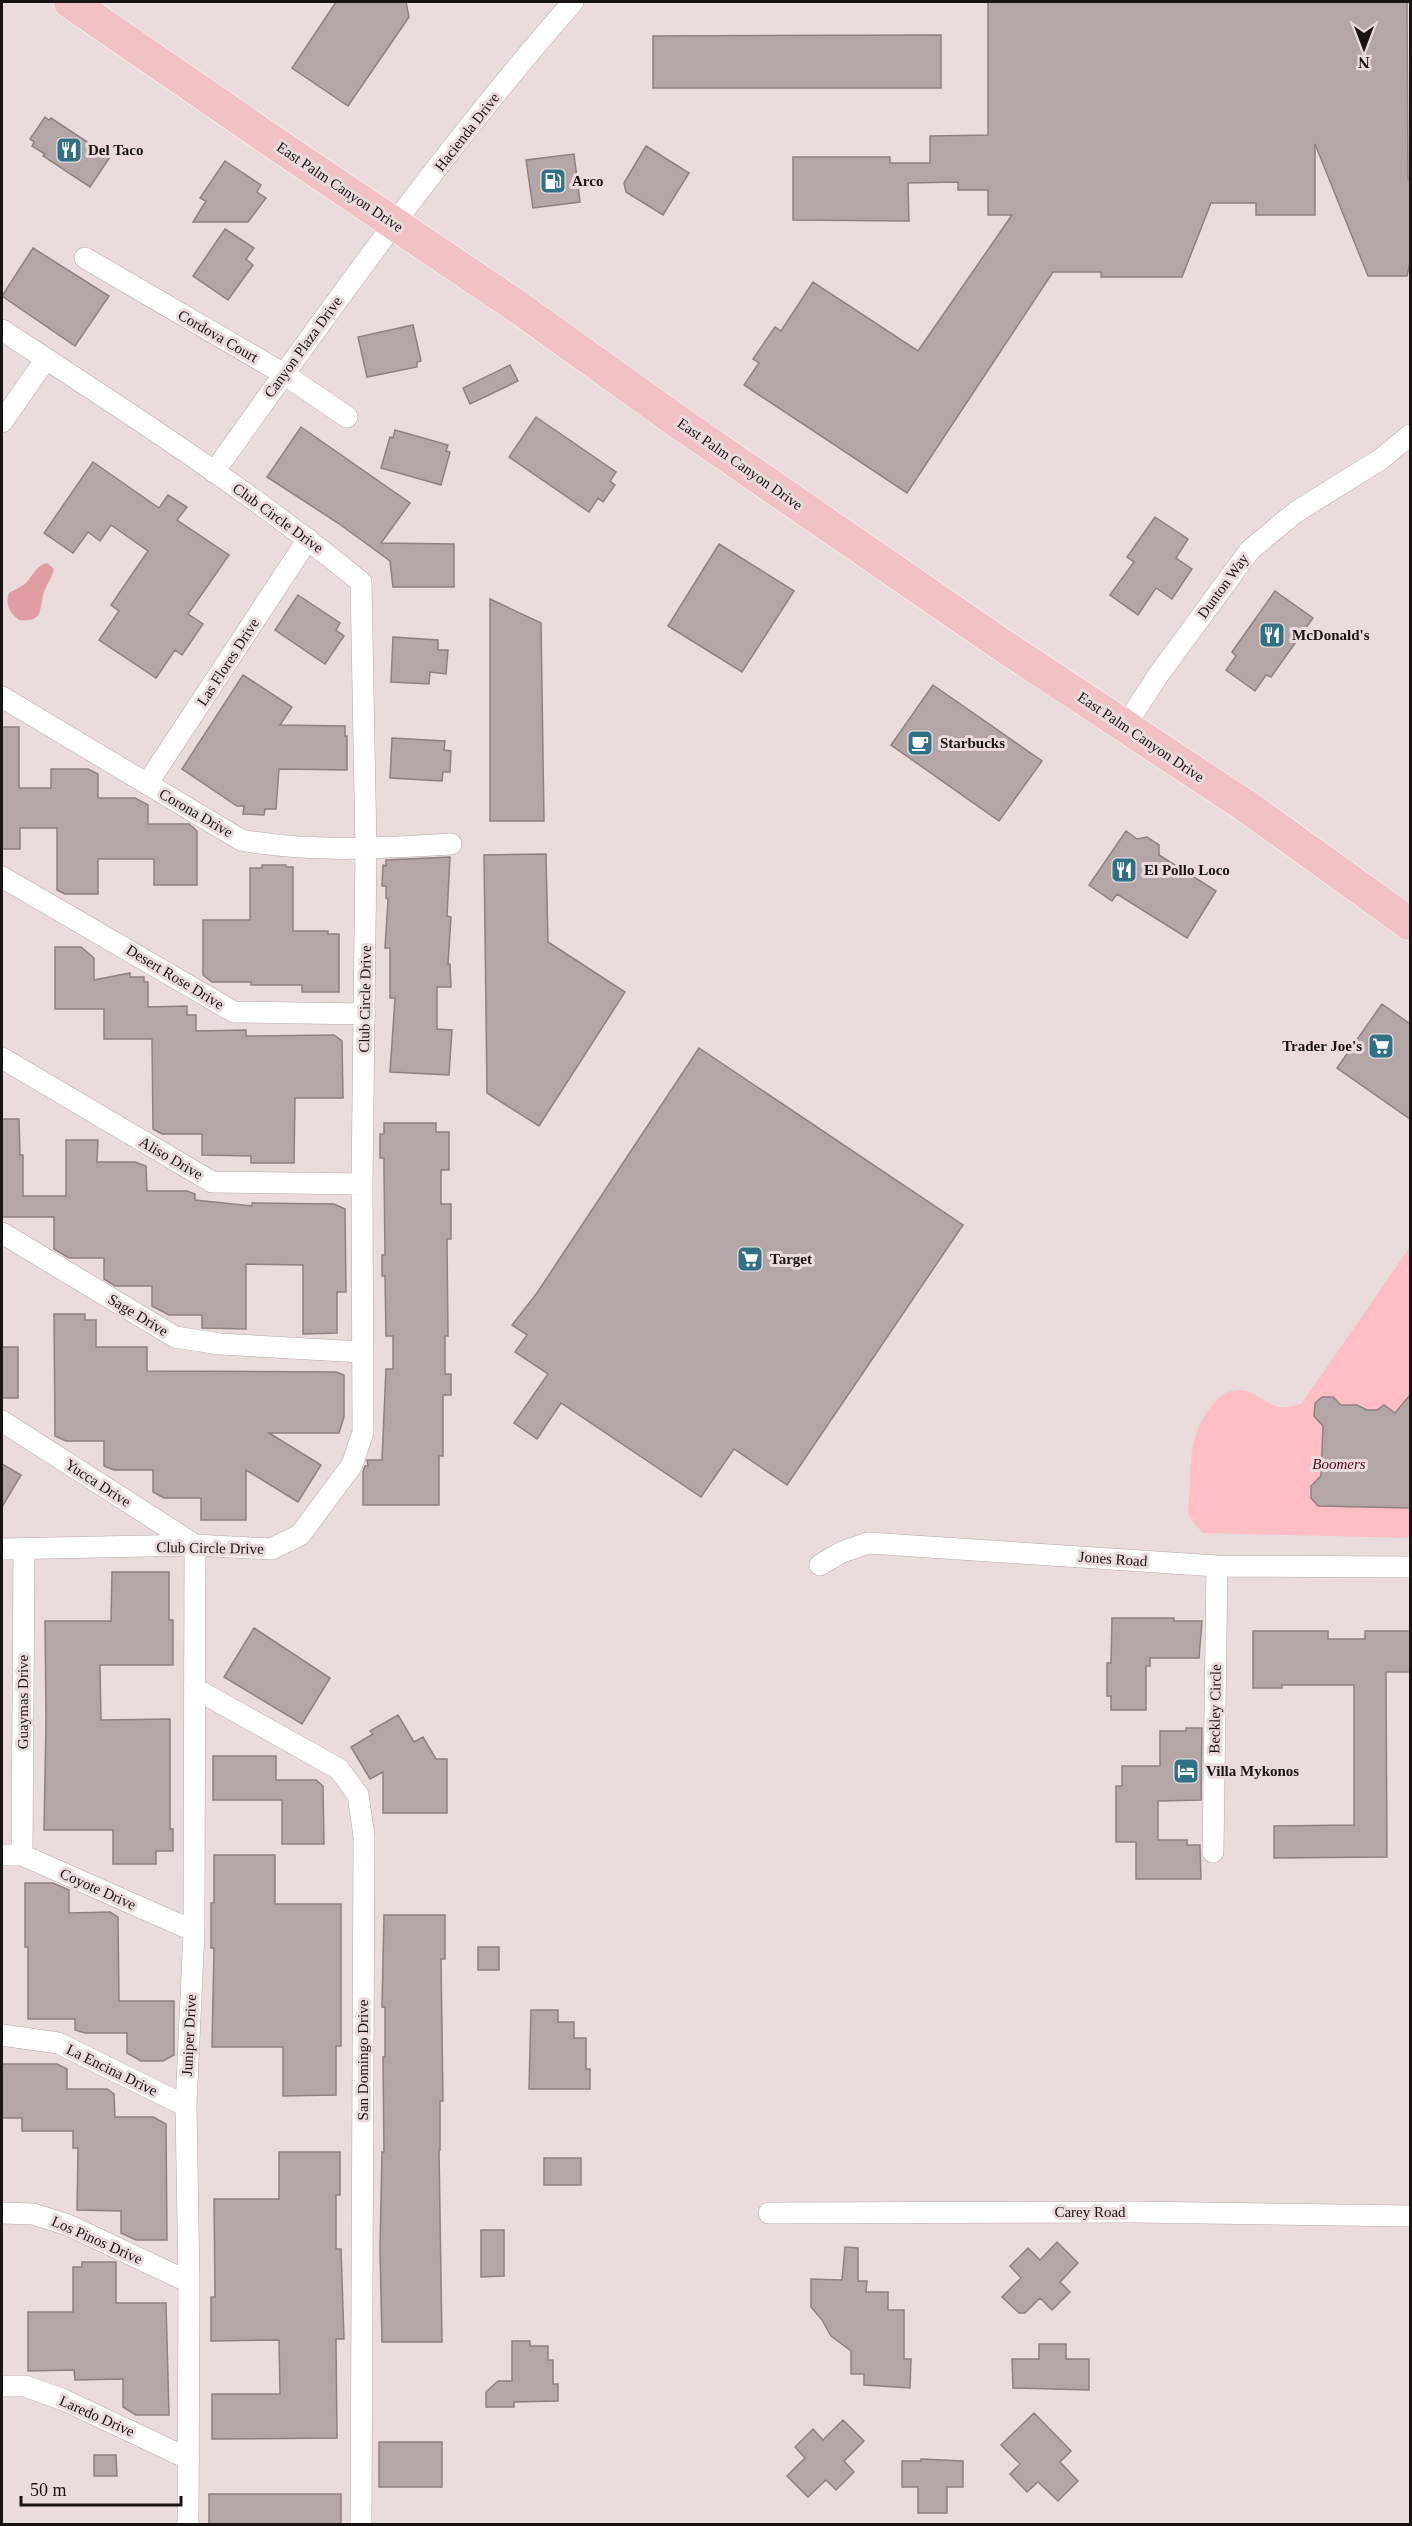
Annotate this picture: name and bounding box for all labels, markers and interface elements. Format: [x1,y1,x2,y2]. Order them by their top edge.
north arrow [1334,18,1394,78]
text: N [1358,54,1370,71]
street label: Hacienda Drive [432,90,503,174]
restaurant icon: Del Taco [54,135,84,165]
street label: East Palm Canyon Drive [274,139,406,235]
place label: Del Taco [88,142,143,158]
fuel station icon: Arco [538,166,568,196]
place label: Arco [572,173,603,189]
street label: Canyon Plaza Drive [261,293,345,401]
street label: Cordova Court [175,307,262,366]
street label: East Palm Canyon Drive [674,415,806,513]
street label: Club Circle Drive [230,480,326,556]
street label: Dunton Way [1194,550,1252,621]
street label: Las Flores Drive [194,615,262,709]
restaurant icon: McDonald's [1257,620,1287,650]
place label: McDonald's [1292,627,1370,643]
street label: East Palm Canyon Drive [1075,689,1207,785]
cafe icon: Starbucks [905,728,935,758]
place label: Starbucks [940,735,1005,751]
street label: Corona Drive [156,786,236,841]
restaurant icon: El Pollo Loco [1109,855,1139,885]
place label: El Pollo Loco [1144,862,1230,878]
street label: Desert Rose Drive [123,942,227,1013]
street label: Club Circle Drive [356,945,374,1053]
supermarket icon: Trader Joe's [1366,1031,1396,1061]
place label: Trader Joe's [1282,1038,1362,1054]
street label: Aliso Drive [137,1133,206,1183]
supermarket icon: Target [735,1244,765,1274]
place label: Target [770,1251,812,1267]
street label: Sage Drive [105,1291,171,1339]
street label: Yucca Drive [62,1456,134,1510]
park label: Boomers [1312,1456,1366,1472]
street label: Club Circle Drive [156,1539,264,1557]
street label: Jones Road [1078,1549,1148,1569]
street label: Guaymas Drive [15,1654,31,1749]
street label: Beckley Circle [1206,1664,1224,1754]
hotel icon: Villa Mykonos [1171,1756,1201,1786]
place label: Villa Mykonos [1206,1763,1299,1779]
street label: Coyote Drive [58,1865,139,1913]
street label: Juniper Drive [179,1993,199,2076]
street label: San Domingo Drive [355,1999,371,2120]
street label: La Encina Drive [64,2041,160,2099]
street label: Carey Road [1054,2204,1126,2220]
street label: Los Pinos Drive [49,2213,145,2267]
street label: Laredo Drive [57,2392,137,2440]
scale bar [21,2469,182,2507]
text: 50 m [30,2480,67,2500]

